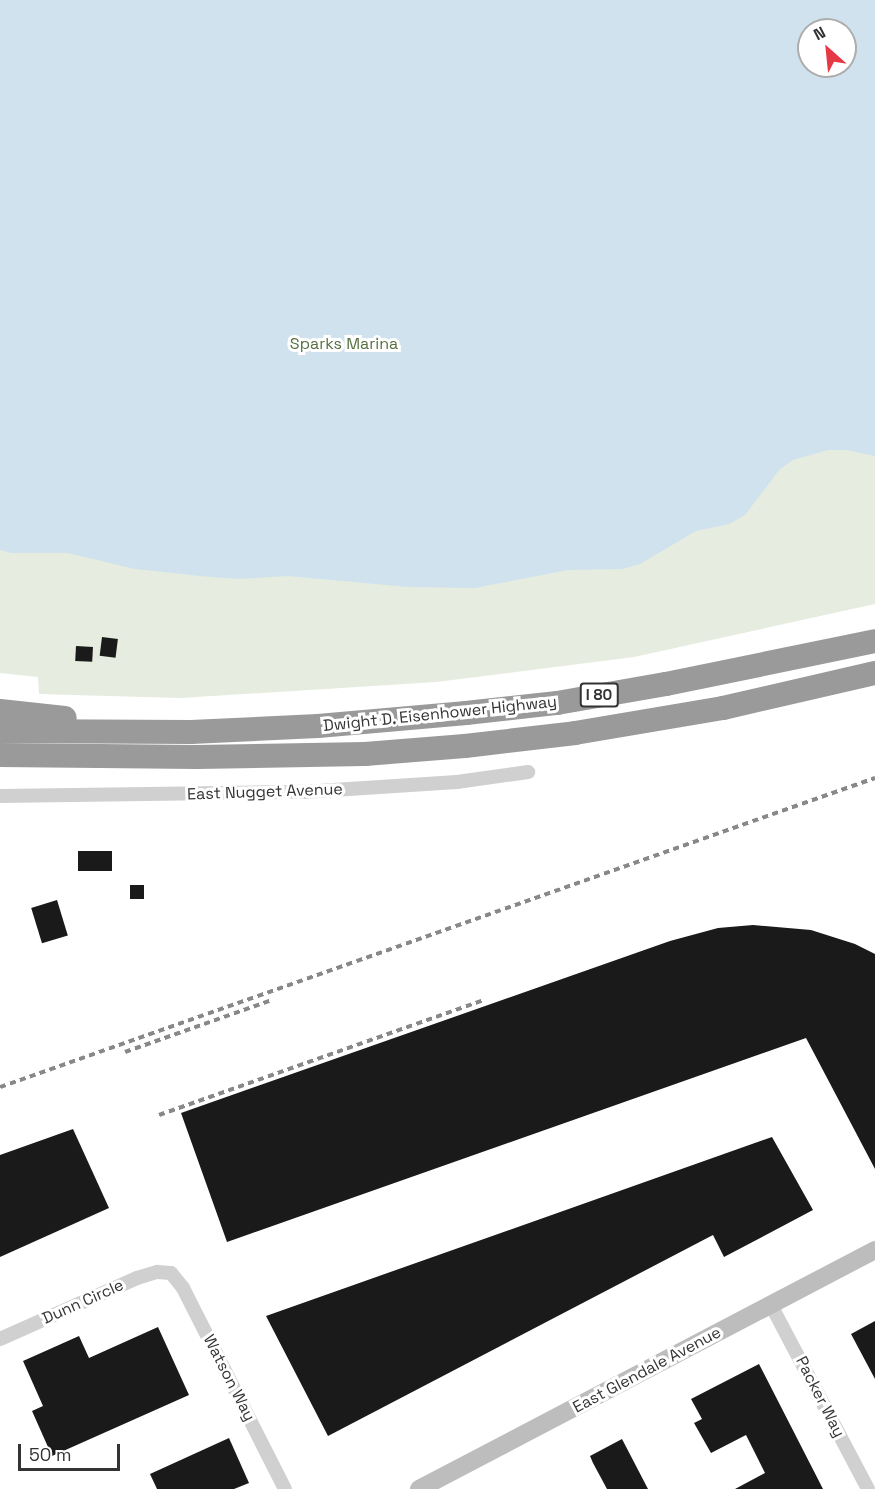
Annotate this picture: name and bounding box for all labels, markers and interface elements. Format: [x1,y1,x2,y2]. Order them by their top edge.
north arrow [797,18,857,78]
text: N [810,22,829,45]
park label: Sparks Marina [290,334,398,354]
road number: I 80 [580,683,618,707]
street label: Dwight D. Eisenhower Highway [322,692,558,736]
street label: East Nugget Avenue [187,780,343,804]
street label: Dunn Circle [39,1276,127,1328]
street label: East Glendale Avenue [570,1323,724,1417]
street label: Watson Way [199,1331,259,1425]
street label: Packer Way [791,1353,849,1441]
scale bar [21,1432,123,1470]
text: 50 m [29,1443,71,1466]

